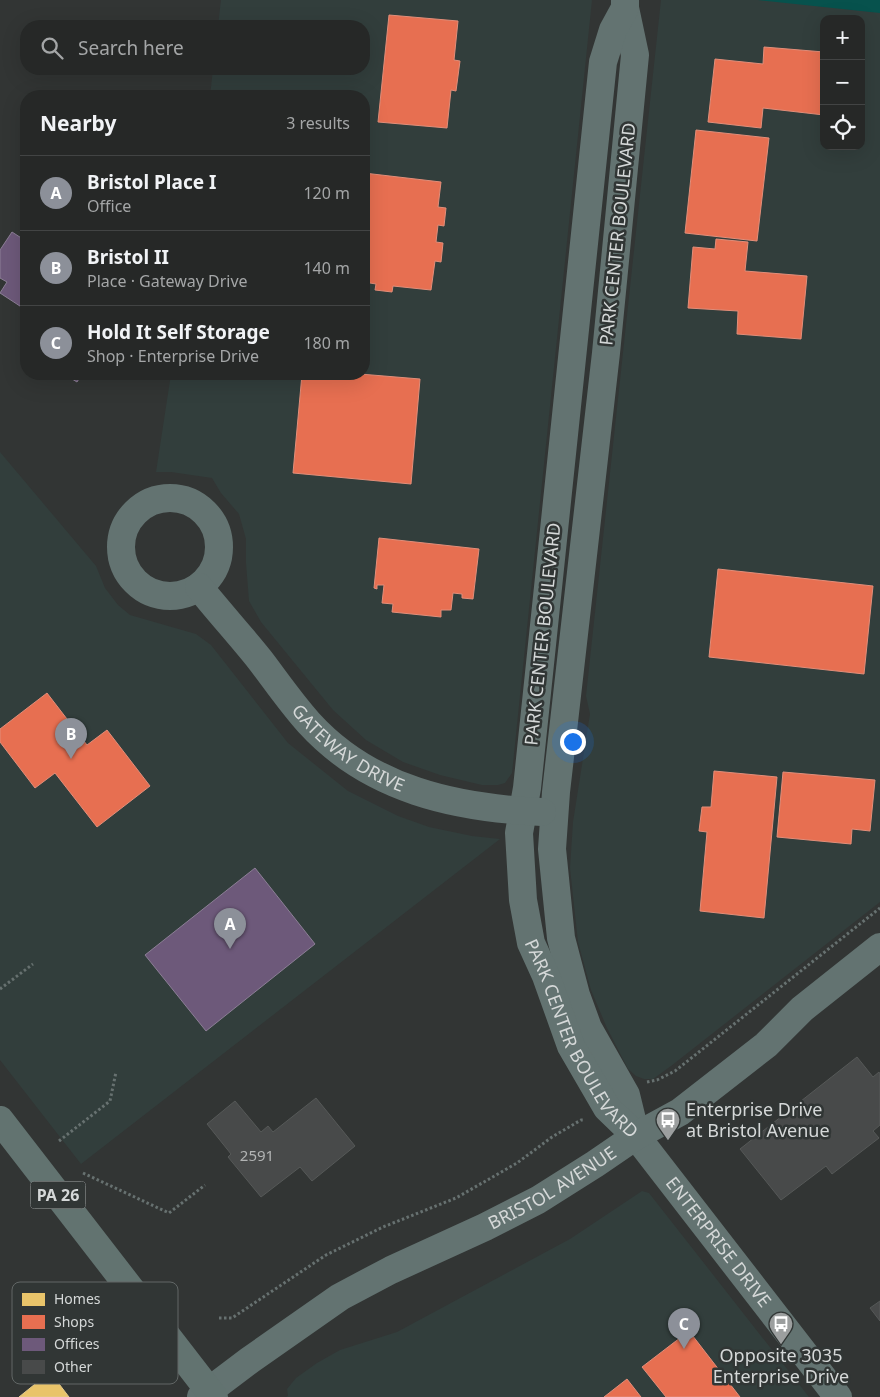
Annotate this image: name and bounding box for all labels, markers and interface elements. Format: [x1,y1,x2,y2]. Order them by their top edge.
map controls [820,15,865,150]
button: + [820,15,865,60]
search box [20,20,370,75]
icon: search [38,34,66,62]
text: Search here [78,35,184,61]
button: − [820,60,865,105]
button: locate [820,105,865,150]
text: Nearby [40,109,116,137]
text: 3 results [286,112,350,134]
street label: PARK CENTER BOULEVARD [593,121,641,346]
text: Bristol Place I [87,169,216,195]
text: A [50,182,62,204]
text: 120 m [303,182,350,204]
text: Office [87,195,131,217]
text: Bristol II [87,244,169,270]
text: B [51,257,61,279]
text: 140 m [303,257,350,279]
text: Place · Gateway Drive [87,270,248,292]
text: Hold It Self Storage [87,319,270,345]
text: C [51,332,61,354]
text: 180 m [303,332,350,354]
text: Shop · Enterprise Drive [87,345,259,367]
street label: PARK CENTER BOULEVARD [518,521,566,746]
street label: GATEWAY DRIVE [287,699,408,797]
pin: B [55,718,87,759]
your location [560,729,586,755]
pin: A [214,908,246,949]
street label: PARK CENTER BOULEVARD [520,935,644,1143]
place label: Enterprise Drive at Bristol Avenue [686,1097,830,1142]
bus stop icon: Enterprise Drive at Bristol Avenue [655,1107,681,1141]
street label: BRISTOL AVENUE [484,1140,621,1235]
house number: 2591 [240,1145,274,1165]
street label: ENTERPRISE DRIVE [661,1171,777,1312]
road number: PA 26 [30,1182,86,1208]
legend [12,1282,178,1384]
text: Homes [54,1289,101,1308]
pin: C [668,1308,700,1349]
bus stop icon: Opposite 3035 Enterprise Drive [768,1311,794,1345]
text: Shops [54,1312,94,1331]
text: Offices [54,1334,100,1353]
place label: Opposite 3035 Enterprise Drive [713,1343,849,1388]
text: Other [54,1357,93,1376]

